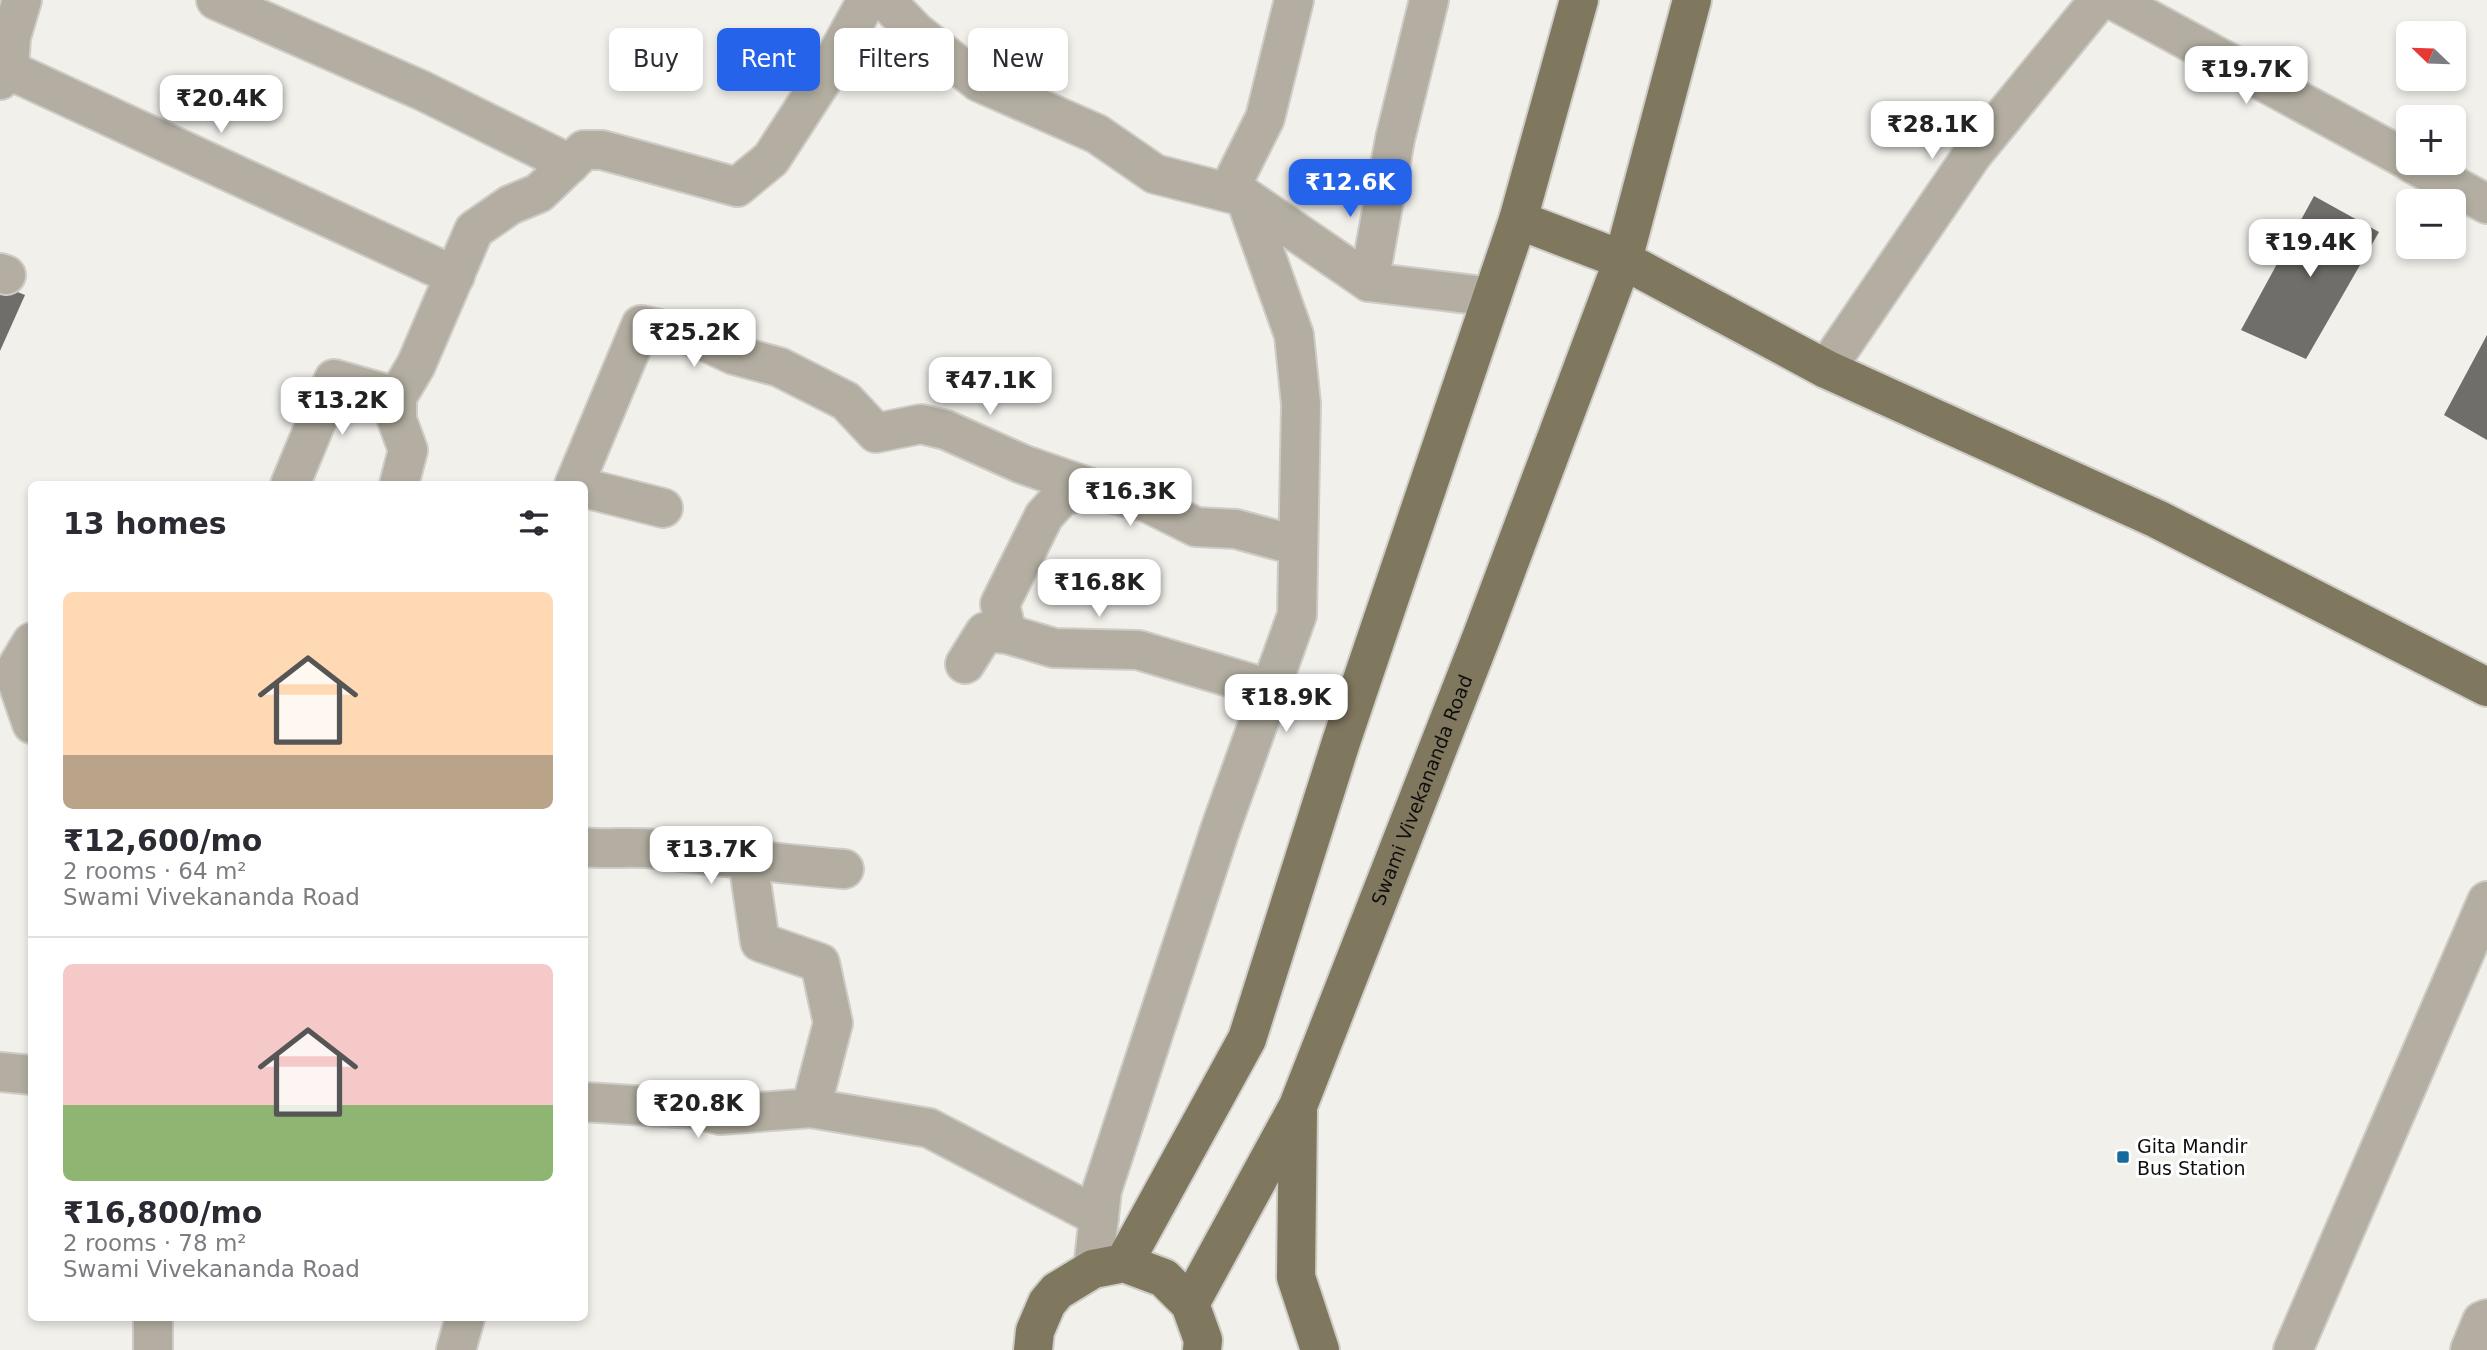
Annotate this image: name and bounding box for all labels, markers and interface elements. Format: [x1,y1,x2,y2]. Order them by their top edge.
north arrow [2396,21,2466,91]
map controls [2396,21,2466,259]
chip: Buy [609,28,703,91]
chip: Rent [717,28,820,91]
chip: Filters [834,28,954,91]
chip: New [968,28,1068,91]
pin: ₹19.7K [2189,46,2303,106]
text: ₹19.7K [2201,56,2291,82]
pin: ₹20.4K [164,76,278,135]
text: ₹20.4K [176,85,266,111]
pin: ₹28.1K [1875,102,1989,161]
button: + [2396,105,2466,175]
text: ₹28.1K [1887,111,1977,137]
pin: ₹12.6K [1293,160,1407,219]
text: ₹12.6K [1305,169,1395,195]
button: − [2396,189,2466,259]
pin: ₹19.4K [2253,219,2367,279]
text: ₹19.4K [2265,229,2355,255]
pin: ₹25.2K [637,310,751,369]
text: ₹25.2K [649,319,739,345]
pin: ₹47.1K [933,358,1047,417]
text: ₹47.1K [945,367,1035,393]
pin: ₹13.2K [285,378,399,437]
text: ₹13.2K [297,387,387,413]
pin: ₹16.3K [1073,468,1187,528]
text: ₹16.3K [1085,478,1175,504]
icon: filters [515,504,553,542]
text: 13 homes [63,506,227,541]
pin: ₹16.8K [1042,560,1156,619]
text: ₹16.8K [1054,569,1144,595]
icon: home [245,637,371,763]
street label: Swami Vivekananda Road [1367,672,1477,908]
pin: ₹18.9K [1229,674,1343,734]
text: ₹18.9K [1241,684,1331,710]
text: ₹12,600/mo [63,823,262,858]
pin: ₹13.7K [654,826,768,886]
text: ₹13.7K [666,836,756,862]
text: 2 rooms · 64 m² [63,858,247,884]
text: Swami Vivekananda Road [63,884,360,910]
icon: home [245,1009,371,1135]
pin: ₹20.8K [641,1080,755,1140]
text: ₹20.8K [653,1090,743,1116]
place label: Gita Mandir Bus Station [2137,1135,2248,1179]
marker: Gita Mandir Bus Station [2115,1149,2131,1165]
text: ₹16,800/mo [63,1195,262,1230]
text: 2 rooms · 78 m² [63,1230,247,1256]
text: Swami Vivekananda Road [63,1256,360,1282]

